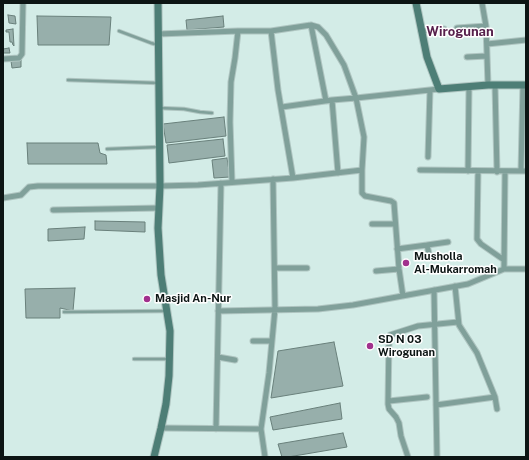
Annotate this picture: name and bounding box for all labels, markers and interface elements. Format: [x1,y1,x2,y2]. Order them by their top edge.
district label: Wirogunan [426,24,494,40]
place label: Musholla Al-Mukarromah [414,250,497,276]
marker: Musholla Al-Mukarromah [401,258,411,268]
place label: Masjid An-Nur [155,292,231,306]
marker: Masjid An-Nur [142,294,152,304]
place label: SD N 03 Wirogunan [378,333,435,359]
marker: SD N 03 Wirogunan [365,341,375,351]

